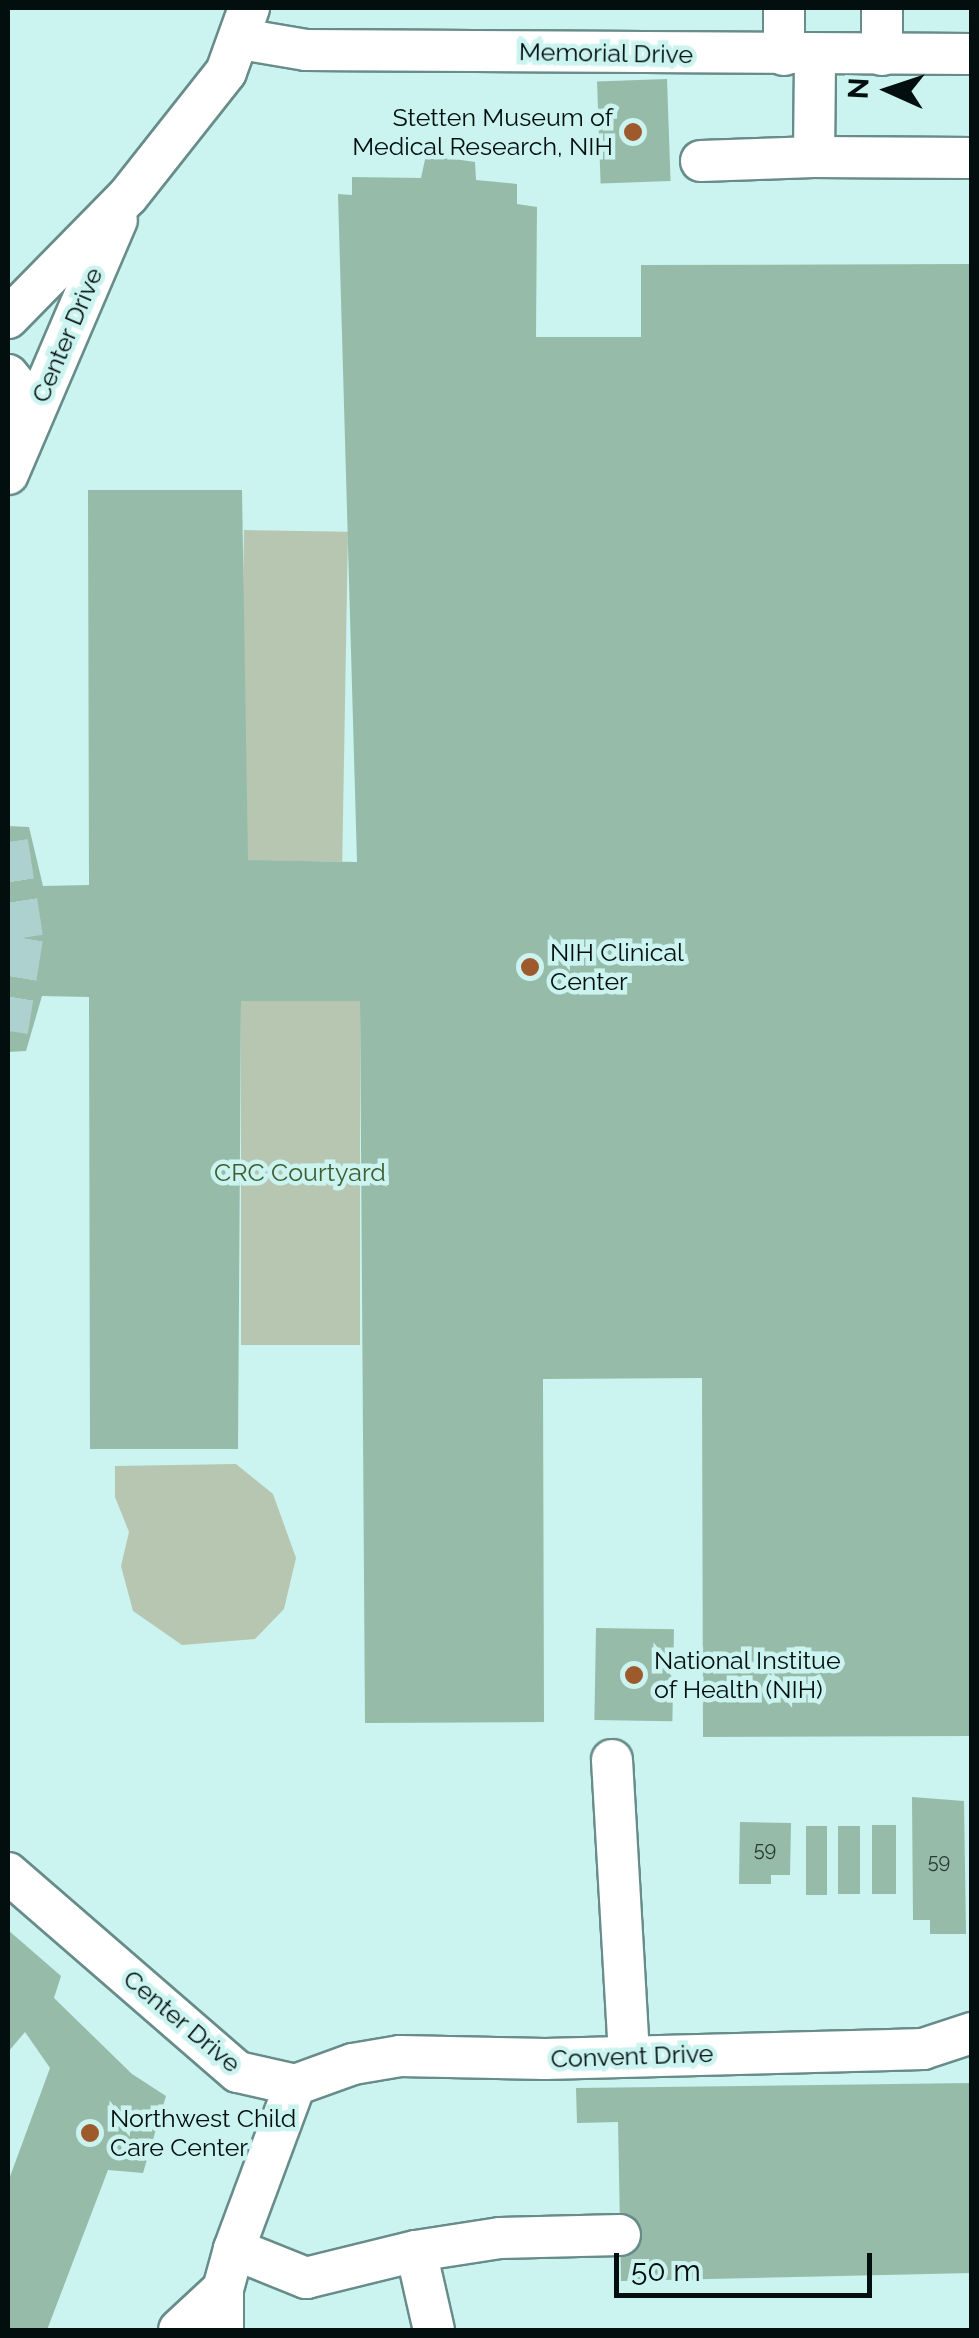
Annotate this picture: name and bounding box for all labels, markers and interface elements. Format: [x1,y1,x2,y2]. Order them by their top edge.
street label: Memorial Drive [518,36,694,70]
north arrow [839,40,939,140]
text: N [842,77,876,100]
place label: Stetten Museum of Medical Research, NIH [351,103,613,162]
marker: Stetten Museum of Medical Research, NIH [622,121,644,143]
street label: Center Drive [25,263,109,407]
place label: NIH Clinical Center [550,938,684,997]
marker: NIH Clinical Center [519,956,541,978]
park label: CRC Courtyard [214,1157,386,1187]
place label: National Institue of Health (NIH) [654,1646,841,1705]
marker: National Institue of Health (NIH) [623,1664,645,1686]
house number: 59 [754,1837,776,1861]
house number: 59 [928,1849,950,1873]
street label: Center Drive [117,1963,247,2079]
street label: Convent Drive [550,2038,714,2074]
place label: Northwest Child Care Center [110,2104,296,2163]
marker: Northwest Child Care Center [79,2122,101,2144]
scale bar [619,2233,876,2295]
text: 50 m [631,2253,701,2288]

